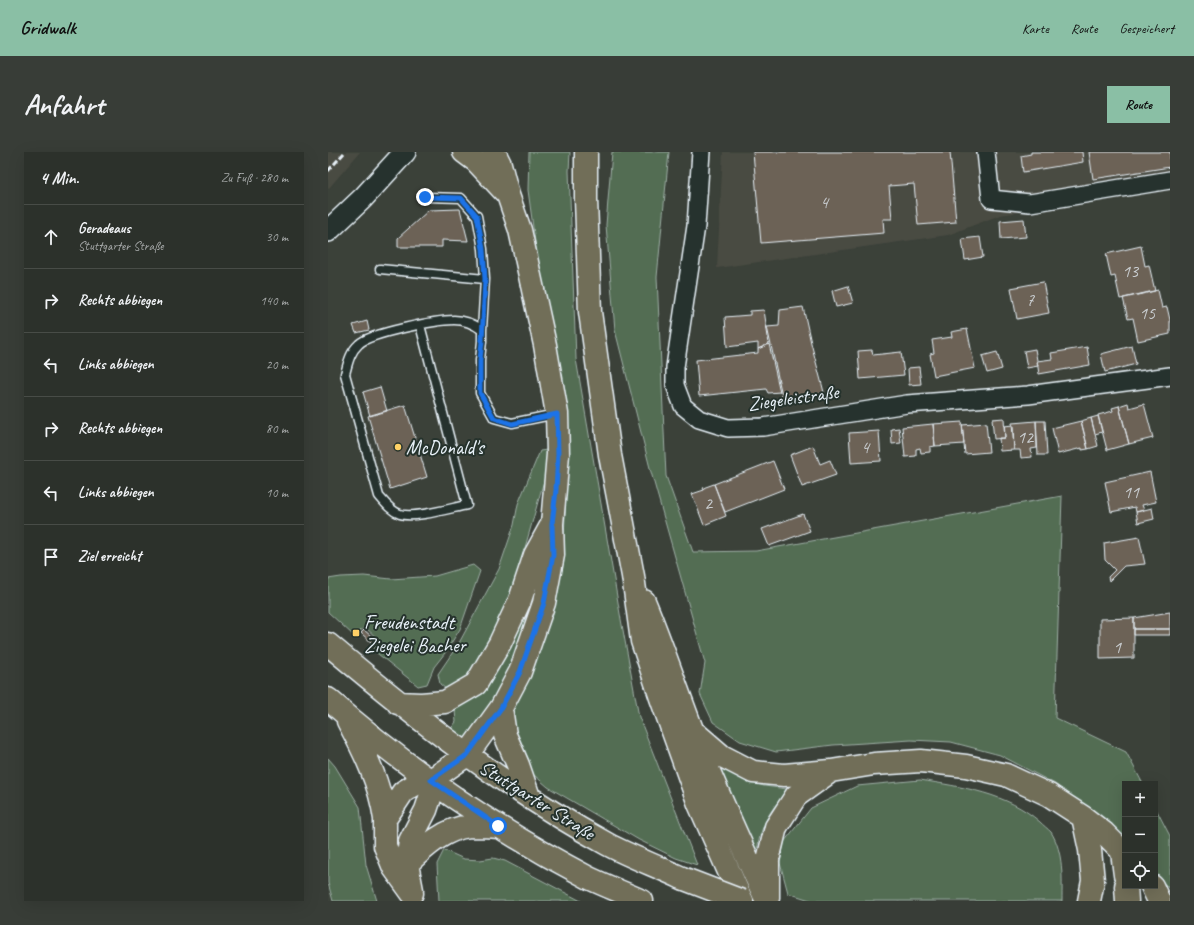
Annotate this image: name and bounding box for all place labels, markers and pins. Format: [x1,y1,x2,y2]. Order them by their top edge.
place label: McDonald's [406,435,486,460]
marker: McDonald's [393,442,403,452]
place label: Freudenstadt Ziegelei Bacher [364,610,468,658]
marker: Freudenstadt Ziegelei Bacher [351,628,361,638]

